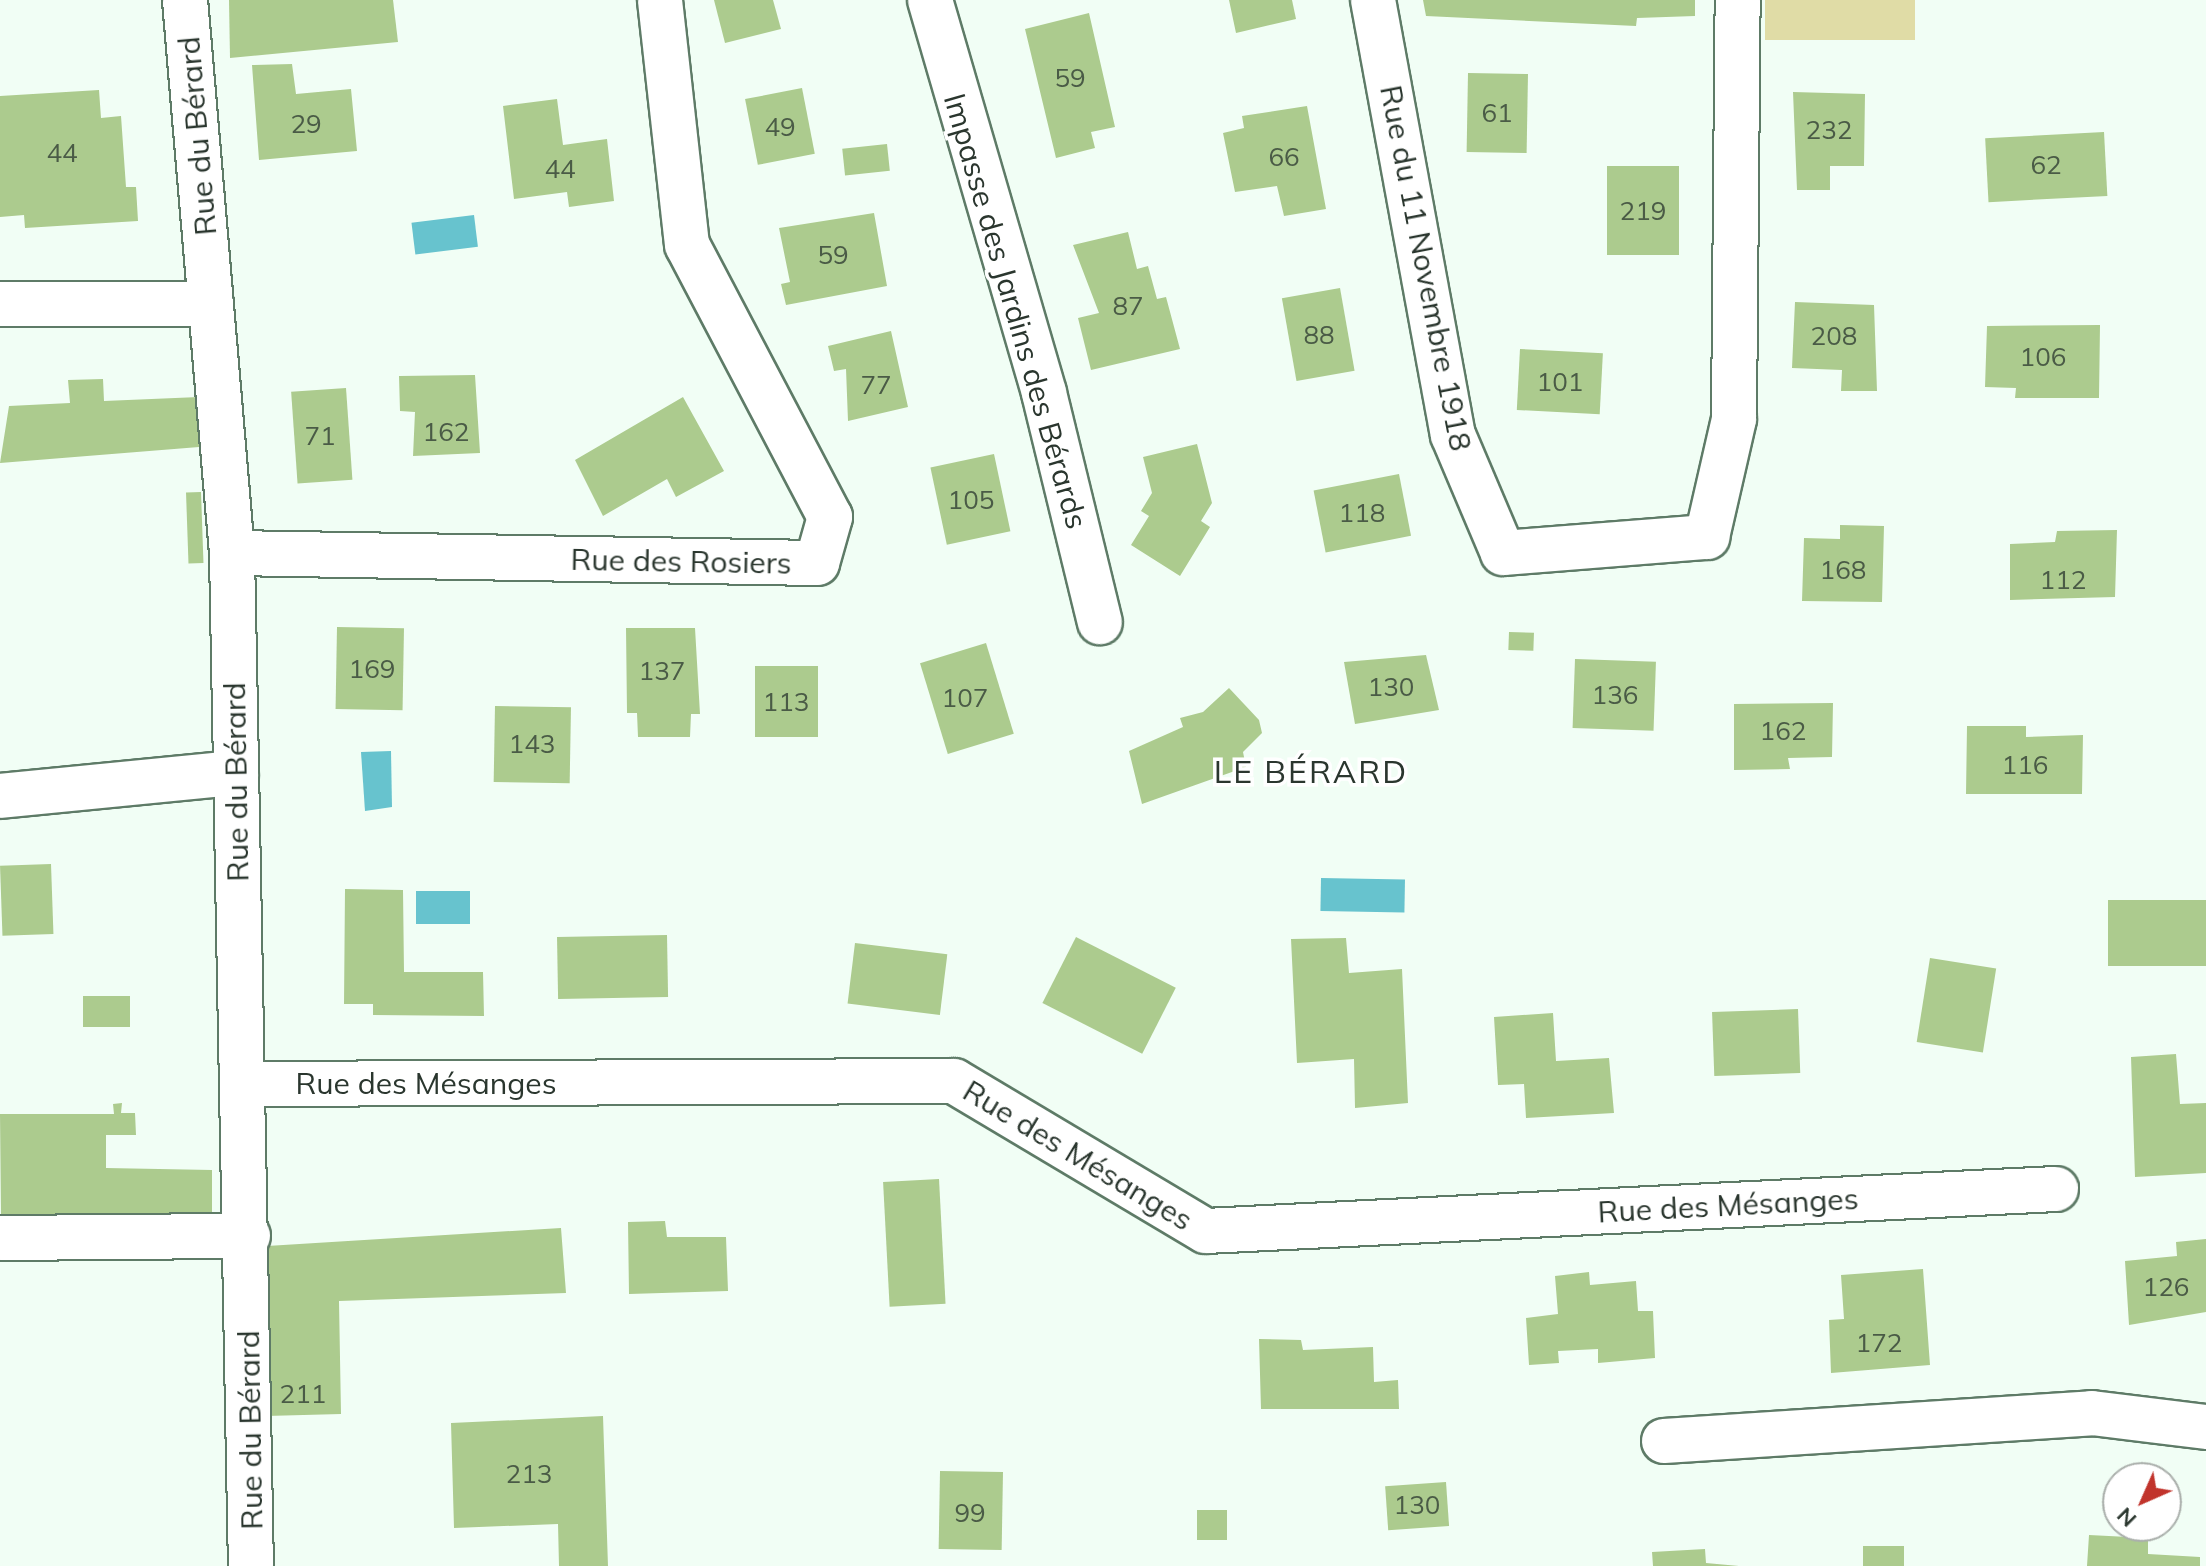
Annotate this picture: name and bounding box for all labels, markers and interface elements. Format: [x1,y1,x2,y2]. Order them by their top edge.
street label: Rue du Bérard [170,35,224,237]
house number: 59 [1054,62,1086,94]
street label: Rue du 11 Novembre 1918 [1373,82,1479,454]
street label: Impasse des Jardins des Bérards [937,89,1095,533]
house number: 61 [1481,97,1513,129]
house number: 29 [290,108,322,140]
house number: 49 [764,111,796,143]
house number: 232 [1806,114,1852,146]
house number: 44 [46,137,78,169]
house number: 66 [1268,141,1300,173]
house number: 62 [2030,149,2062,181]
house number: 44 [544,153,576,185]
house number: 219 [1620,195,1666,227]
house number: 59 [817,239,849,271]
house number: 87 [1112,290,1144,322]
house number: 88 [1303,319,1335,351]
house number: 208 [1811,320,1857,352]
house number: 106 [2020,341,2066,373]
house number: 101 [1537,366,1583,398]
house number: 77 [860,369,892,401]
house number: 162 [423,416,469,448]
house number: 71 [304,420,336,452]
house number: 105 [948,484,994,516]
house number: 118 [1339,497,1385,529]
street label: Rue des Rosiers [570,541,792,581]
house number: 168 [1820,554,1866,586]
house number: 112 [2040,564,2086,596]
house number: 169 [349,653,395,685]
house number: 137 [639,655,685,687]
house number: 130 [1368,671,1414,703]
house number: 136 [1592,679,1638,711]
street label: Rue du Bérard [216,682,256,882]
house number: 107 [942,682,988,714]
house number: 113 [763,686,809,718]
house number: 162 [1760,715,1806,747]
house number: 143 [509,728,555,760]
house number: 116 [2002,749,2048,781]
district label: LE BÉRARD [1214,752,1408,790]
street label: Rue des Mésanges [295,1065,557,1101]
street label: Rue des Mésanges [957,1072,1199,1238]
street label: Rue des Mésanges [1597,1180,1859,1230]
house number: 126 [2143,1271,2189,1303]
house number: 172 [1856,1327,1902,1359]
street label: Rue du Bérard [230,1330,270,1530]
house number: 211 [280,1378,326,1410]
house number: 213 [506,1458,552,1490]
north arrow [2102,1462,2182,1542]
house number: 130 [1394,1489,1440,1521]
house number: 99 [954,1497,986,1529]
text: N [2111,1502,2142,1533]

